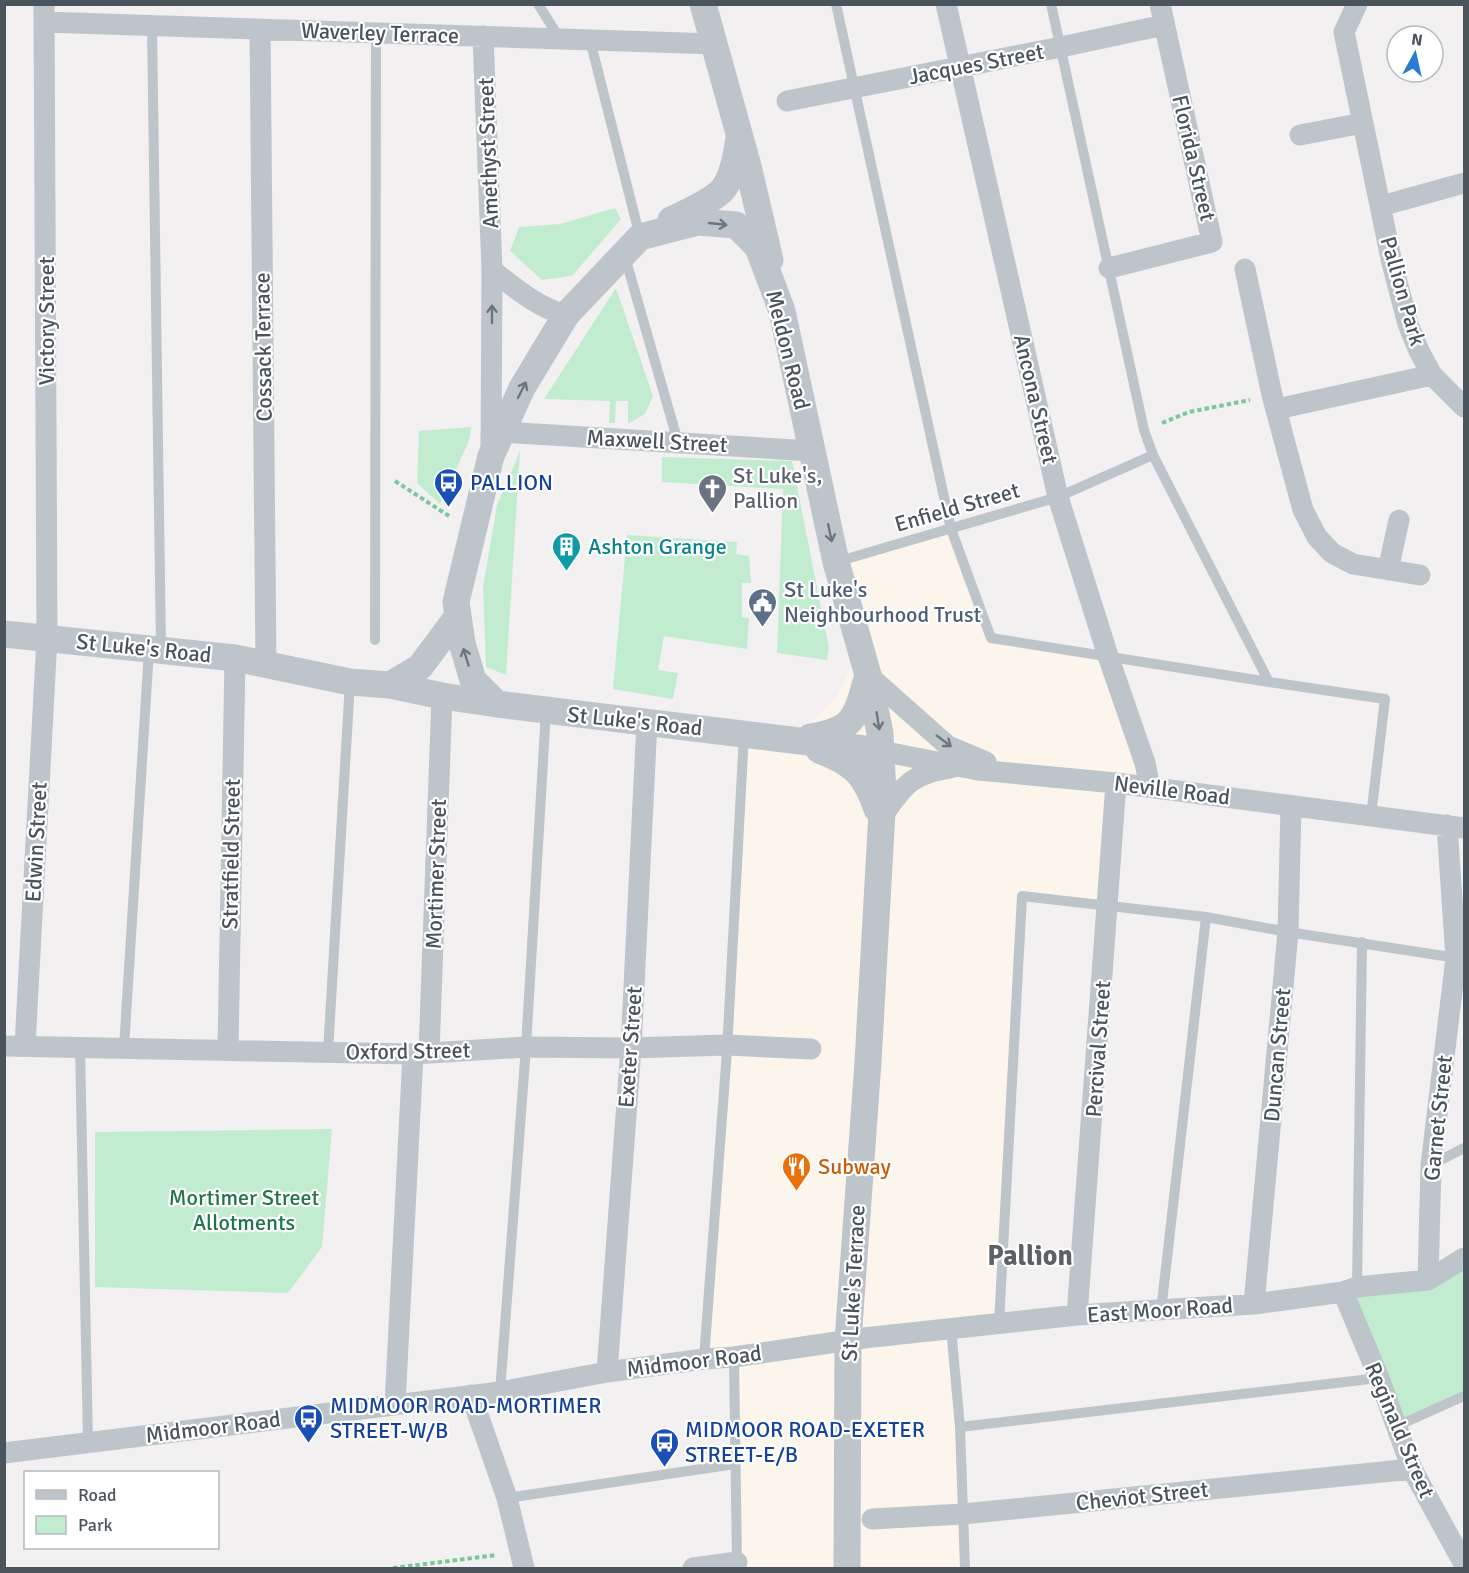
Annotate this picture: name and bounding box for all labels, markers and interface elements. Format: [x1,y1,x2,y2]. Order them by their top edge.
street label: Waverley Terrace [301,17,459,49]
north arrow [1385,24,1445,84]
text: N [1410,29,1424,51]
street label: Jacques Street [906,38,1046,90]
street label: Amethyst Street [472,77,504,229]
street label: Florida Street [1166,92,1222,224]
one-way arrow [707,218,727,229]
street label: Pallion Park [1375,233,1431,349]
street label: Victory Street [33,256,60,386]
street label: Cossack Terrace [248,272,278,422]
street label: Meldon Road [760,287,816,413]
one-way arrow [486,304,498,324]
street label: Ancona Street [1008,331,1064,467]
one-way arrow [516,381,528,399]
street label: Maxwell Street [586,424,728,458]
place label: St Luke's, Pallion [733,462,822,514]
bus stop icon: PALLION [433,466,465,508]
place label: PALLION [470,469,553,496]
church icon: St Luke's, Pallion [696,472,728,514]
street label: Enfield Street [892,476,1023,538]
one-way arrow [824,523,836,542]
building icon: Ashton Grange [551,530,583,572]
place label: Ashton Grange [588,533,727,560]
place label: St Luke's Neighbourhood Trust [784,576,982,628]
public building icon: St Luke's Neighbourhood Trust [747,586,779,628]
street label: St Luke's Road [75,627,213,669]
one-way arrow [460,648,471,667]
street label: St Luke's Road [566,700,704,742]
one-way arrow [873,711,884,731]
one-way arrow [935,735,951,748]
street label: Neville Road [1112,769,1232,811]
street label: Stratfield Street [216,778,246,930]
street label: Edwin Street [19,781,53,903]
street label: Mortimer Street [420,798,452,950]
street label: Percival Street [1080,980,1116,1118]
street label: Exeter Street [612,985,648,1109]
street label: Duncan Street [1258,987,1296,1123]
street label: Oxford Street [345,1036,471,1066]
street label: Garnet Street [1418,1054,1458,1182]
restaurant icon: Subway [781,1150,813,1192]
place label: Subway [818,1153,891,1180]
park label: Mortimer Street Allotments [169,1184,319,1236]
street label: St Luke's Terrace [835,1204,871,1362]
district label: Pallion [987,1239,1073,1273]
street label: East Moor Road [1086,1291,1234,1329]
street label: Midmoor Road [625,1339,763,1383]
street label: Reginald Street [1359,1358,1441,1502]
place label: MIDMOOR ROAD-MORTIMER STREET-W/B [330,1392,602,1444]
bus stop icon: MIDMOOR ROAD-MORTIMER STREET-W/B [293,1402,325,1444]
street label: Midmoor Road [144,1405,282,1449]
place label: MIDMOOR ROAD-EXETER STREET-E/B [685,1416,925,1468]
bus stop icon: MIDMOOR ROAD-EXETER STREET-E/B [648,1426,680,1468]
legend [24,1471,219,1549]
street label: Cheviot Street [1075,1476,1210,1516]
text: Road [78,1484,117,1506]
text: Park [78,1514,113,1536]

